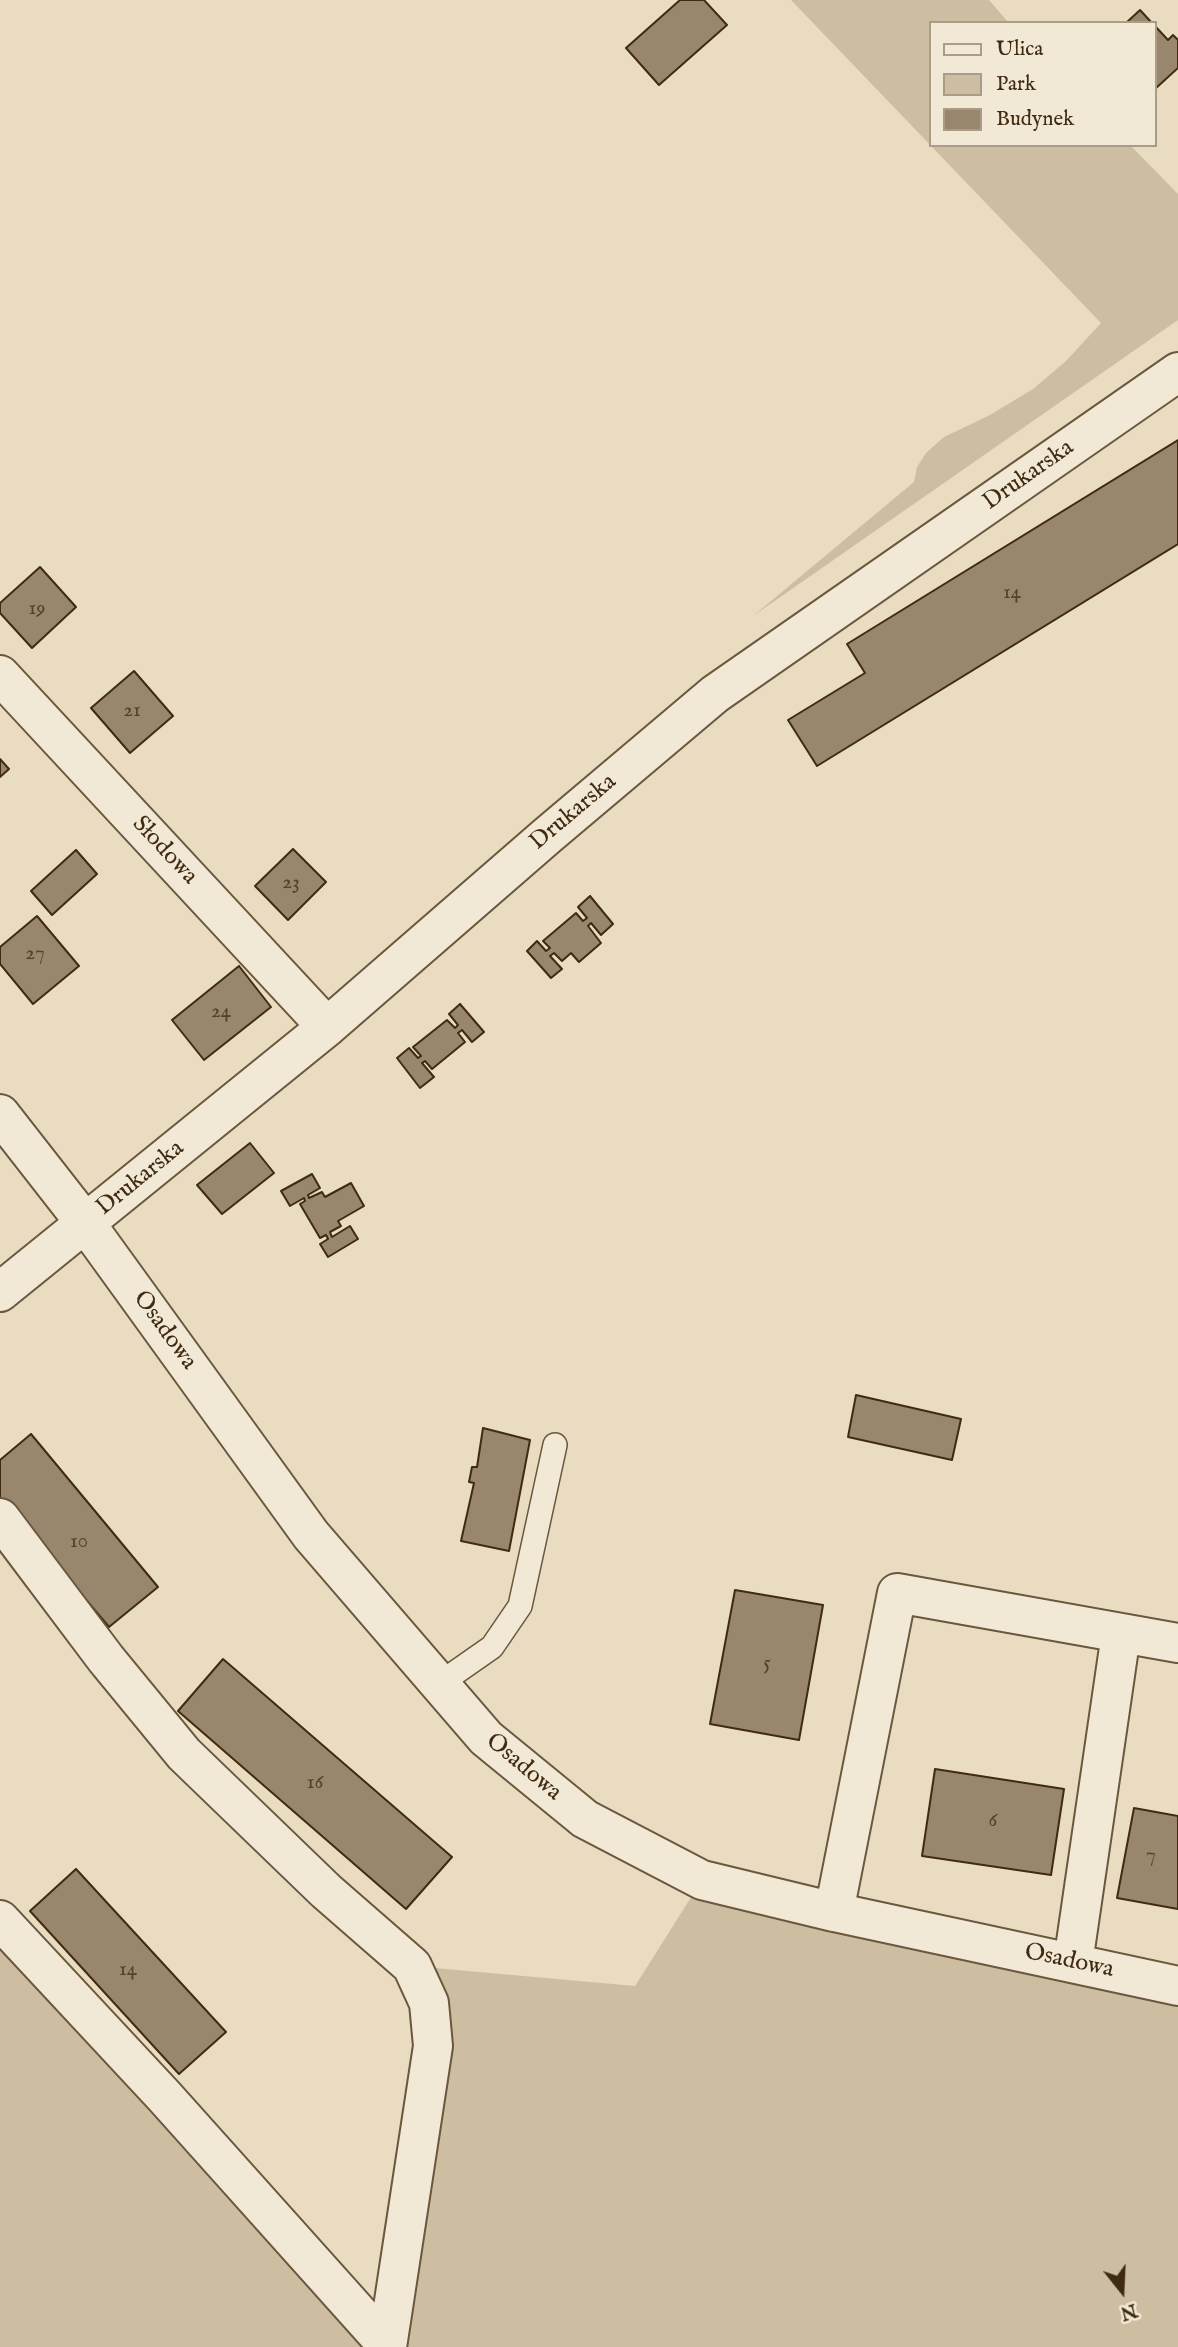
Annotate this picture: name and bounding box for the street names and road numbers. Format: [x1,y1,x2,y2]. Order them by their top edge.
street label: Drukarska [978,434,1080,518]
street label: Drukarska [525,768,623,858]
street label: Słodowa [125,811,203,891]
street label: Drukarska [91,1135,191,1223]
street label: Osadowa [126,1286,202,1376]
street label: Osadowa [479,1728,567,1808]
street label: Osadowa [1022,1939,1116,1985]

